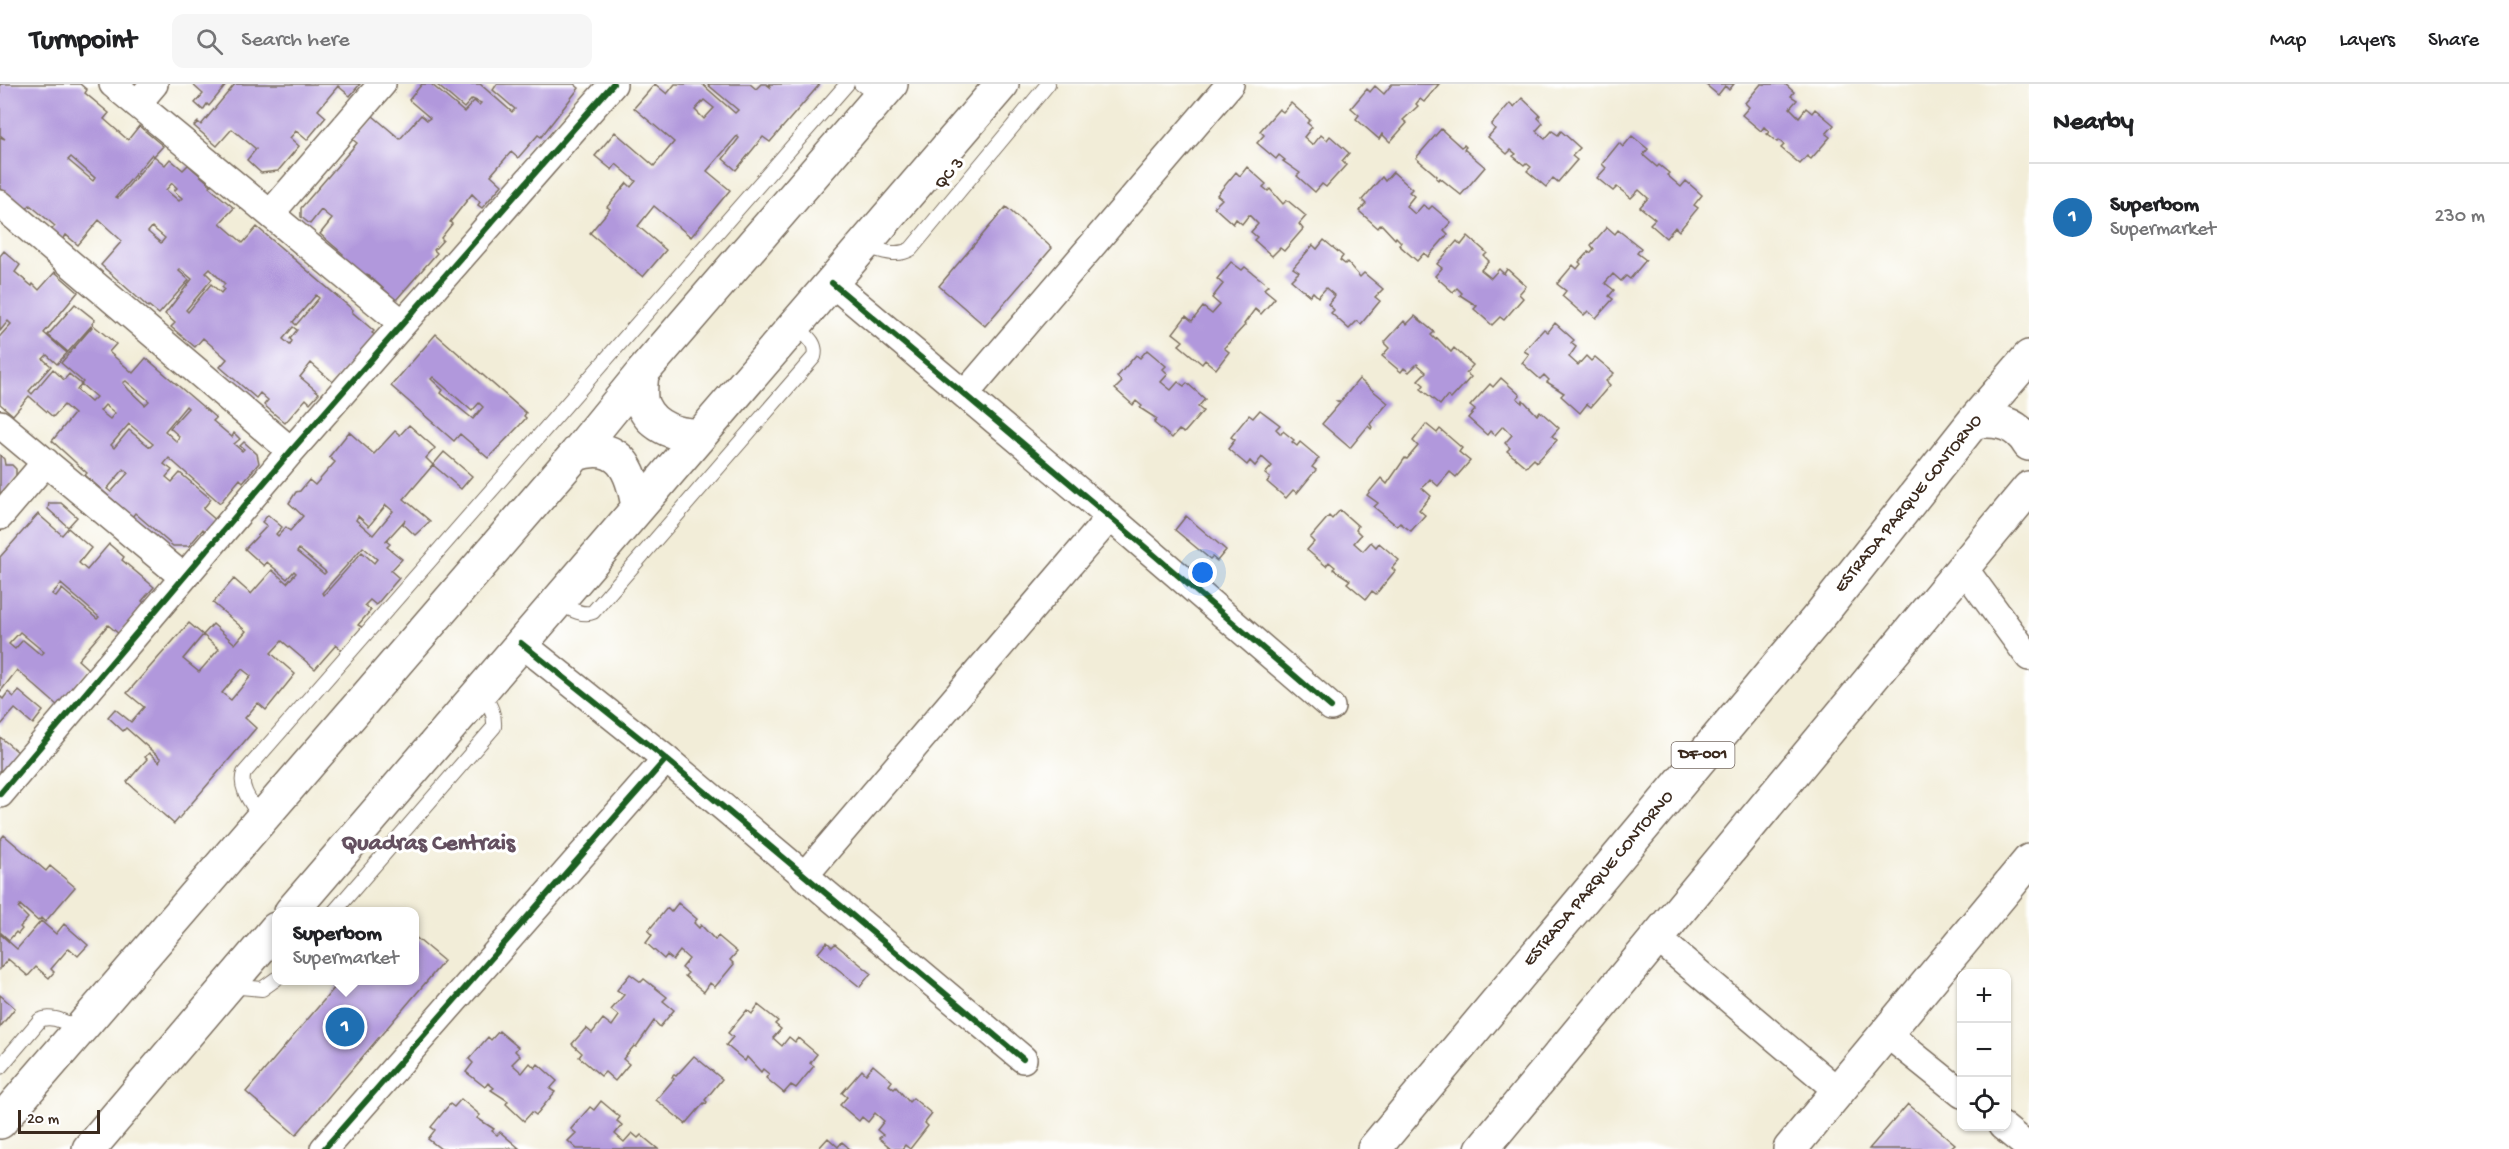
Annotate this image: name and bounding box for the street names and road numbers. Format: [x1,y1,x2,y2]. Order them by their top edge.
street label: QC 3 [931,154,969,194]
street label: ESTRADA PARQUE CONTORNO [1831,411,1987,597]
road number: DF-001 [1672,742,1734,768]
street label: ESTRADA PARQUE CONTORNO [1519,787,1679,971]

